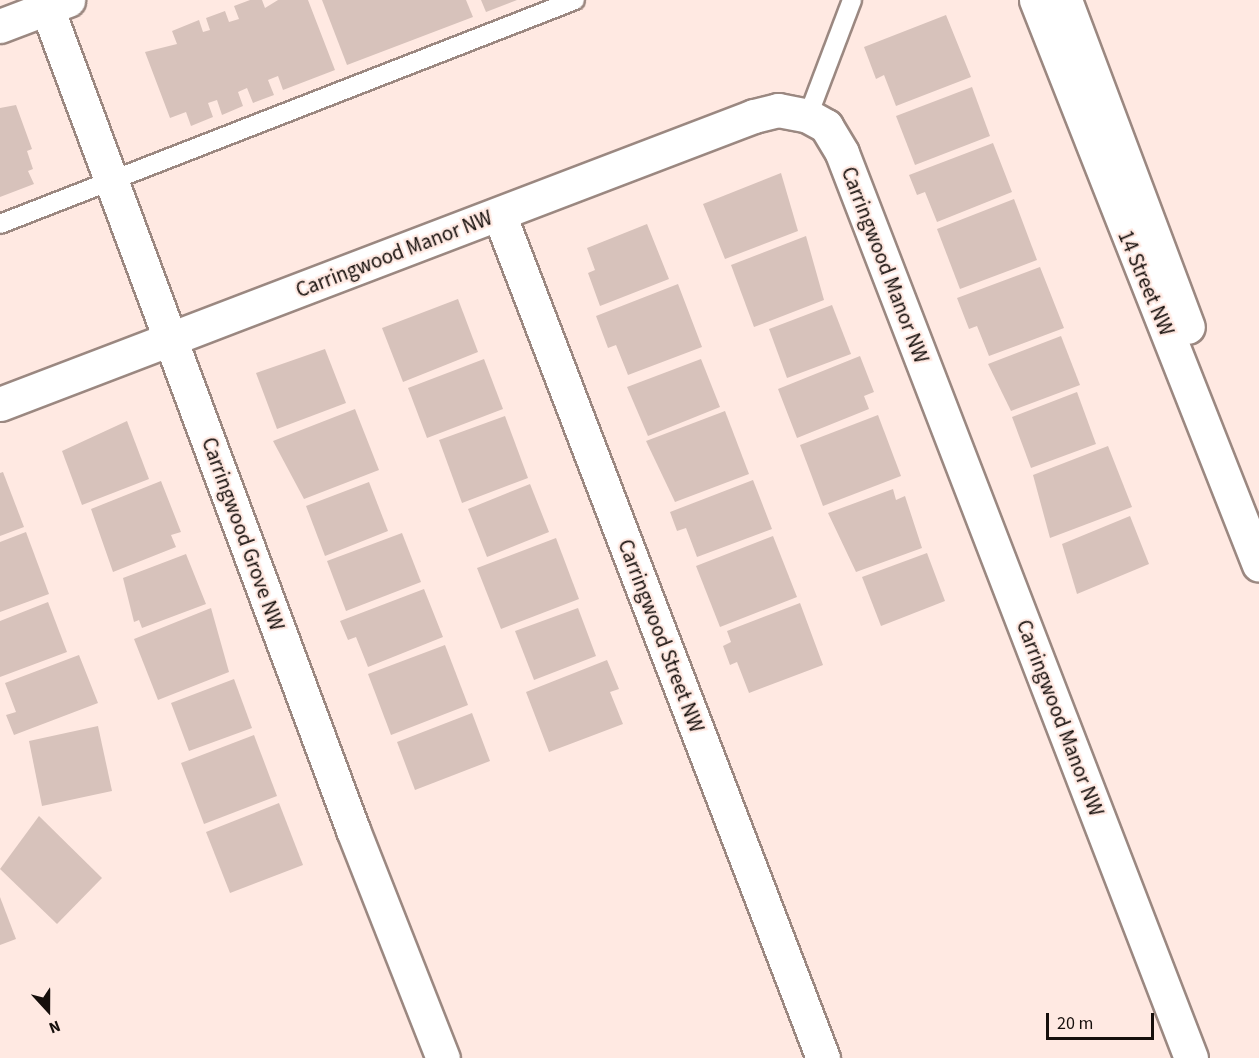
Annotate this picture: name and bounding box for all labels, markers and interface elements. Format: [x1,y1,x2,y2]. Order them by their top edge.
street label: Carringwood Manor NW [836,163,934,367]
street label: Carringwood Manor NW [292,205,496,303]
street label: 14 Street NW [1113,227,1179,339]
street label: Carringwood Grove NW [196,434,290,634]
street label: Carringwood Street NW [613,536,709,736]
street label: Carringwood Manor NW [1011,616,1109,820]
north arrow [18,980,78,1040]
scale bar [1049,1001,1157,1039]
text: 20 m [1057,1011,1093,1036]
text: N [46,1015,63,1039]

